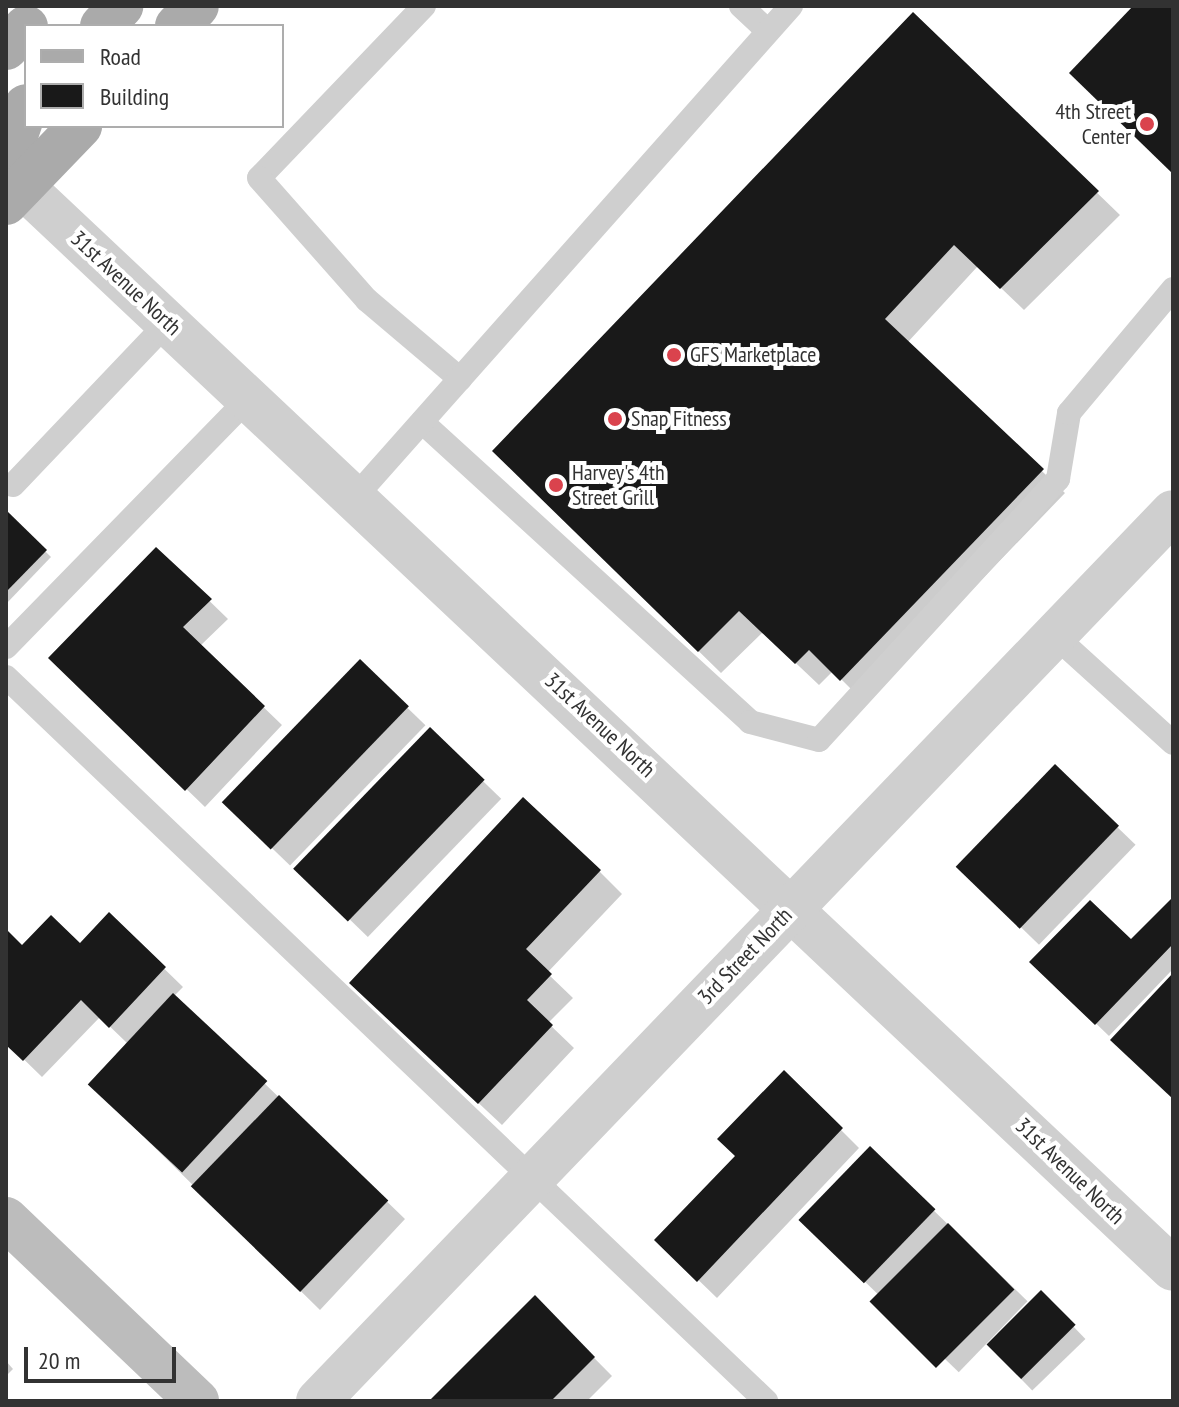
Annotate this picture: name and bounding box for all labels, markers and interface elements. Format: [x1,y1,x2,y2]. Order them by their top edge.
legend [24,24,284,128]
text: Road [100,41,141,72]
text: Building [100,81,169,112]
place label: 4th Street Center [1055,98,1131,150]
marker: 4th Street Center [1138,115,1156,133]
street label: 31st Avenue North [65,225,187,341]
place label: GFS Marketplace [690,342,816,368]
marker: GFS Marketplace [665,346,683,364]
place label: Snap Fitness [631,406,727,432]
marker: Snap Fitness [606,410,624,428]
place label: Harvey's 4th Street Grill [572,459,665,510]
marker: Harvey's 4th Street Grill [547,476,565,494]
street label: 31st Avenue North [539,667,661,783]
street label: 3rd Street North [692,902,798,1010]
street label: 31st Avenue North [1010,1112,1130,1230]
scale bar [28,1331,180,1381]
text: 20 m [38,1345,80,1376]

